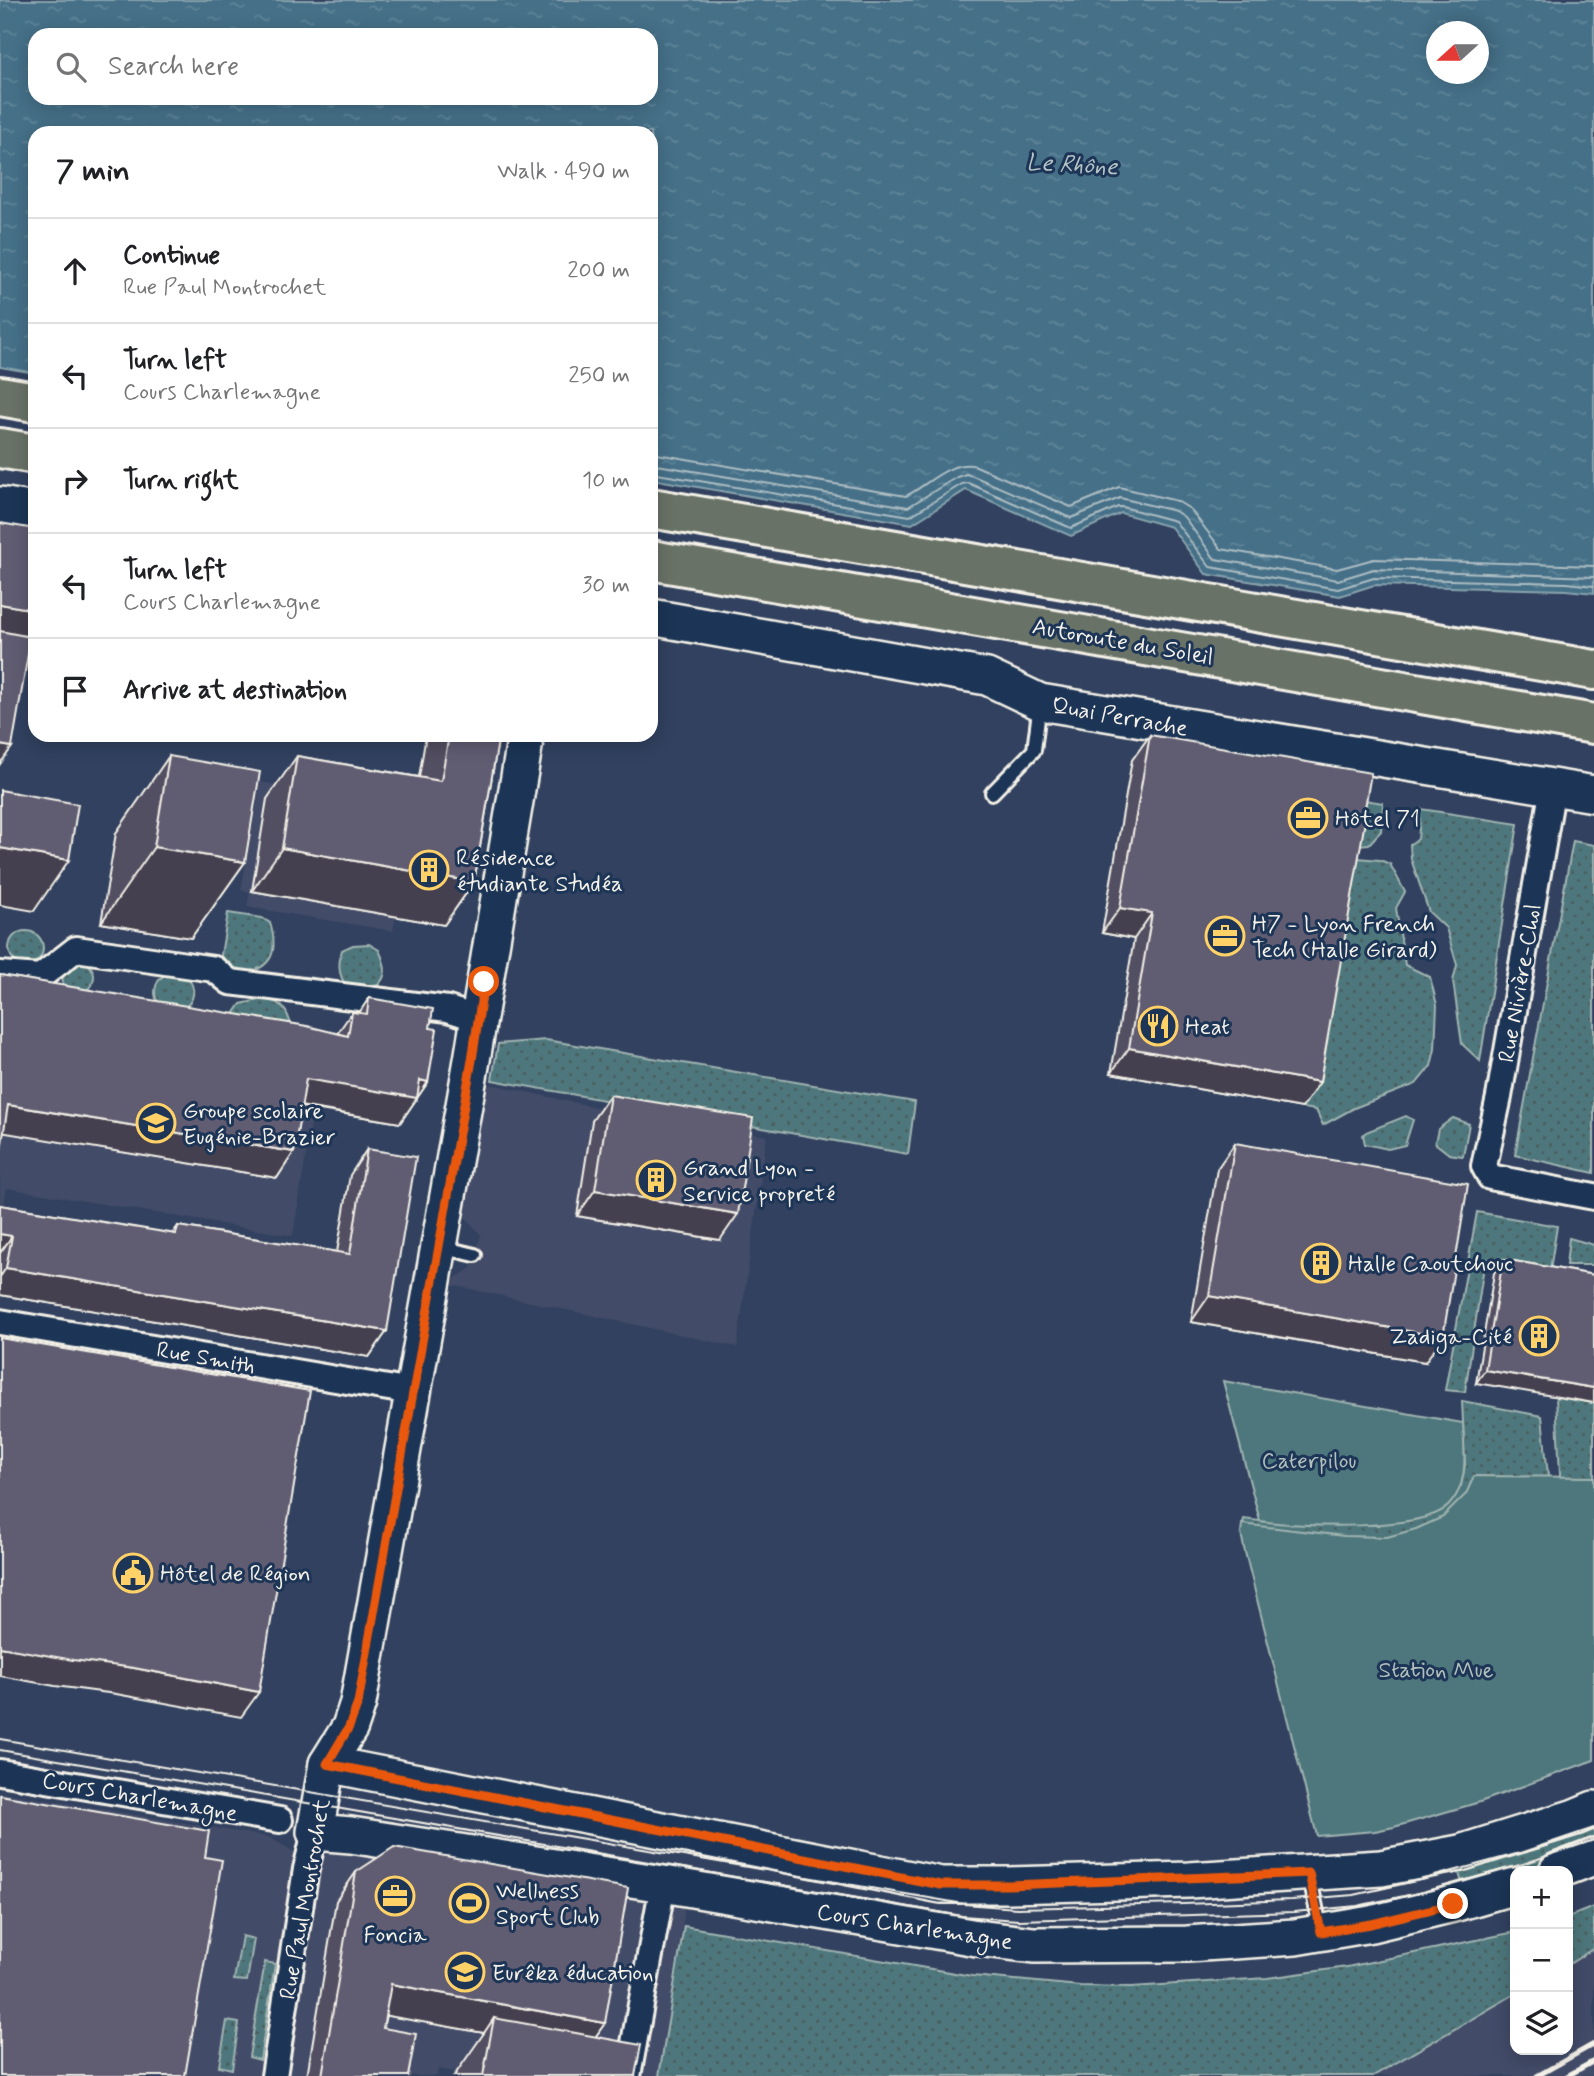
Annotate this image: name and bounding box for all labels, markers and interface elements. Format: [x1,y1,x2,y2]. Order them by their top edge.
north arrow [1426,21,1489,84]
search box [28,28,658,105]
icon: search [52,48,90,86]
text: Search here [108,50,239,84]
water label: Le Rhône [1025,148,1120,183]
text: 7 min [56,152,130,191]
text: Walk · 490 m [497,157,630,187]
text: Continue [123,239,220,273]
icon: ahead [56,252,94,290]
text: 200 m [567,256,630,286]
text: Rue Paul Montrochet [123,273,326,303]
text: Turn left [123,344,227,378]
icon: left [56,357,94,395]
text: 250 m [568,361,630,391]
text: Cours Charlemagne [123,378,321,408]
icon: right [56,462,94,500]
text: Turn right [123,464,239,498]
text: 10 m [582,466,630,496]
text: Turn left [123,554,227,588]
icon: left [56,567,94,605]
text: 30 m [582,571,630,601]
text: Cours Charlemagne [123,588,321,618]
street label: Autoroute du Soleil [1030,612,1216,674]
icon: arrive [56,672,94,710]
text: Arrive at destination [123,674,347,708]
street label: Quai Perrache [1049,691,1190,745]
office icon: Hôtel 71 [1287,797,1329,839]
place label: Hôtel 71 [1335,805,1420,835]
place label: Résidence étudiante Studéa [456,844,623,900]
building icon: Résidence étudiante Studéa [408,849,450,891]
street label: Rue Nivière-Chol [1492,902,1550,1065]
place label: H7 - Lyon French Tech (Halle Girard) [1252,910,1437,966]
office icon: H7 - Lyon French Tech (Halle Girard) [1204,915,1246,957]
route start [468,966,499,997]
restaurant icon: Heat [1137,1005,1179,1047]
place label: Heat [1185,1013,1230,1043]
place label: Groupe scolaire Eugénie-Brazier [183,1097,336,1153]
school or university icon: Groupe scolaire Eugénie-Brazier [135,1102,177,1144]
place label: Grand Lyon - Service propreté [683,1154,835,1210]
building icon: Grand Lyon - Service propreté [635,1159,677,1201]
building icon: Halle Caoutchouc [1300,1242,1342,1284]
place label: Halle Caoutchouc [1348,1250,1514,1280]
building icon: Zadiga-Cité [1518,1315,1560,1357]
place label: Zadiga-Cité [1390,1323,1512,1355]
street label: Rue Smith [154,1336,257,1382]
park label: Caterpilou [1262,1447,1356,1477]
public building icon: Hôtel de Région [112,1552,154,1594]
place label: Hôtel de Région [160,1560,311,1590]
park label: Station Mue [1378,1656,1494,1686]
street label: Cours Charlemagne [39,1766,240,1832]
street label: Rue Paul Montrochet [274,1796,338,2002]
map controls [1510,1866,1573,2055]
button: + [1510,1866,1573,1929]
office icon: Foncia [374,1875,416,1917]
place label: Wellness Sport Club [496,1877,599,1933]
sports icon: Wellness Sport Club [448,1882,490,1924]
route end [1437,1888,1468,1919]
street label: Cours Charlemagne [814,1898,1015,1960]
place label: Foncia [363,1921,427,1951]
button: − [1510,1929,1573,1992]
school or university icon: Eurêka éducation [444,1951,486,1993]
place label: Eurêka éducation [492,1959,654,1989]
button: layers [1510,1992,1573,2055]

